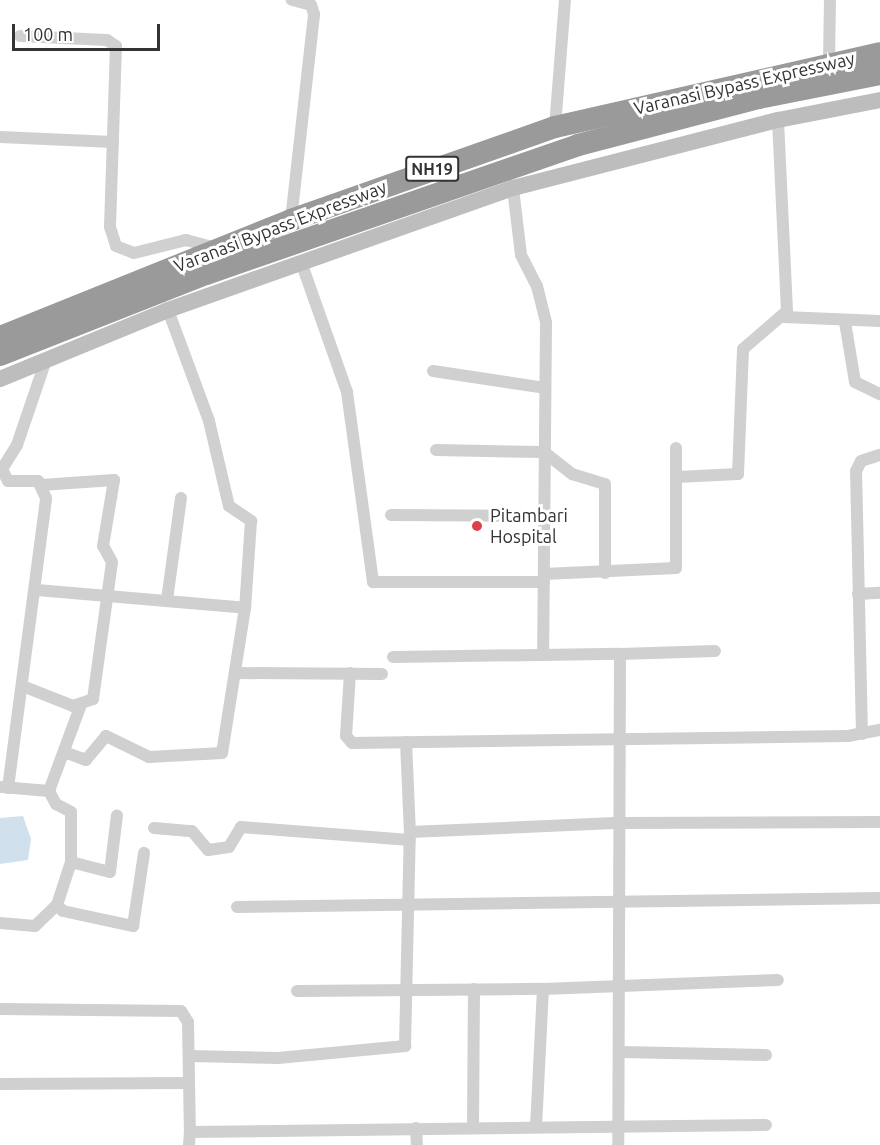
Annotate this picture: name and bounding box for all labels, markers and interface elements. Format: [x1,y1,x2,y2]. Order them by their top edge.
scale bar [15,12,164,50]
text: 100 m [23,24,73,44]
street label: Varanasi Bypass Expressway [631,47,857,119]
road number: NH19 [405,156,459,182]
street label: Varanasi Bypass Expressway [171,175,389,277]
place label: Pitambari Hospital [490,505,568,548]
marker: Pitambari Hospital [468,517,486,535]

